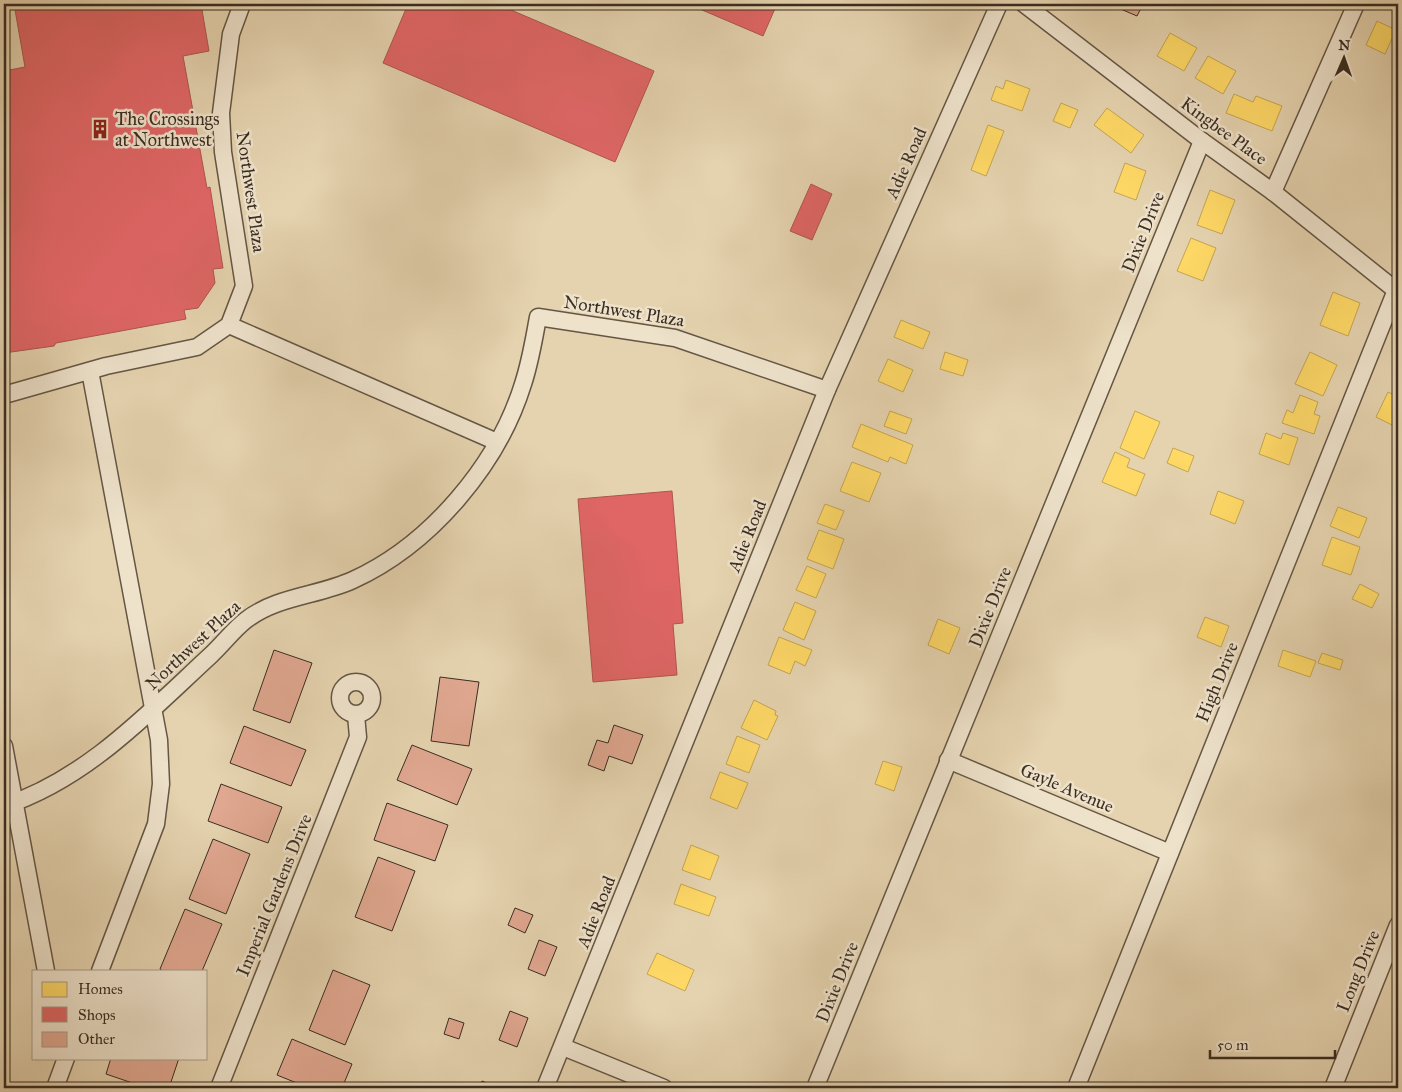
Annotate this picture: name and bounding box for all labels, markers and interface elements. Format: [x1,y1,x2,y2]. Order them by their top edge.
north arrow [1320,32,1370,82]
text: N [1338,37,1351,54]
street label: Kingbee Place [1176,92,1271,170]
place label: The Crossings at Northwest [115,108,220,151]
building icon: The Crossings at Northwest [89,118,111,140]
street label: Adie Road [880,124,931,203]
street label: Northwest Plaza [232,130,270,254]
street label: Dixie Drive [1117,188,1169,276]
street label: Northwest Plaza [562,291,686,331]
street label: Adie Road [722,497,771,576]
street label: Dixie Drive [964,563,1016,651]
street label: Northwest Plaza [141,595,245,695]
street label: High Drive [1191,639,1244,726]
street label: Gayle Avenue [1017,759,1117,817]
street label: Imperial Gardens Drive [231,811,317,979]
street label: Adie Road [571,873,620,952]
street label: Long Drive [1332,927,1385,1015]
street label: Dixie Drive [811,938,863,1026]
legend [32,970,208,1060]
text: Homes [78,980,123,998]
text: Shops [78,1006,116,1024]
scale bar [1210,1027,1334,1059]
text: Other [78,1030,115,1048]
text: 50 m [1217,1036,1249,1054]

